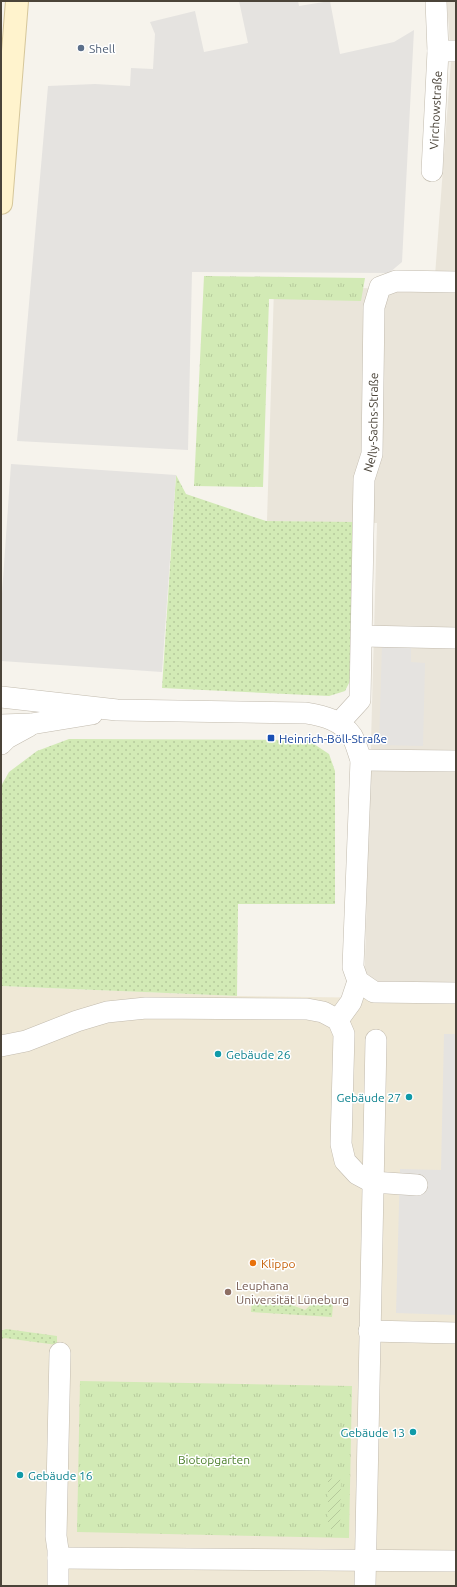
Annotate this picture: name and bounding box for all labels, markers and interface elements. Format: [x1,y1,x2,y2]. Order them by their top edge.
place label: Shell [89,42,115,55]
marker: Shell [76,43,86,53]
street label: Virchowstraße [427,70,444,150]
street label: Nelly-Sachs-Straße [360,372,380,474]
place label: Heinrich-Böll-Straße [279,732,387,745]
marker: Heinrich-Böll-Straße [266,733,276,743]
place label: Gebäude 26 [226,1048,291,1061]
marker: Gebäude 26 [213,1049,223,1059]
place label: Gebäude 27 [336,1091,401,1104]
marker: Gebäude 27 [404,1092,414,1102]
place label: Klippo [261,1257,295,1270]
marker: Klippo [248,1258,258,1268]
place label: Leuphana Universität Lüneburg [236,1279,349,1306]
marker: Leuphana Universität Lüneburg [223,1287,233,1297]
place label: Gebäude 13 [340,1426,405,1439]
marker: Gebäude 13 [408,1427,418,1437]
park label: Biotopgarten [178,1453,250,1466]
place label: Gebäude 16 [28,1469,93,1482]
marker: Gebäude 16 [15,1470,25,1480]

